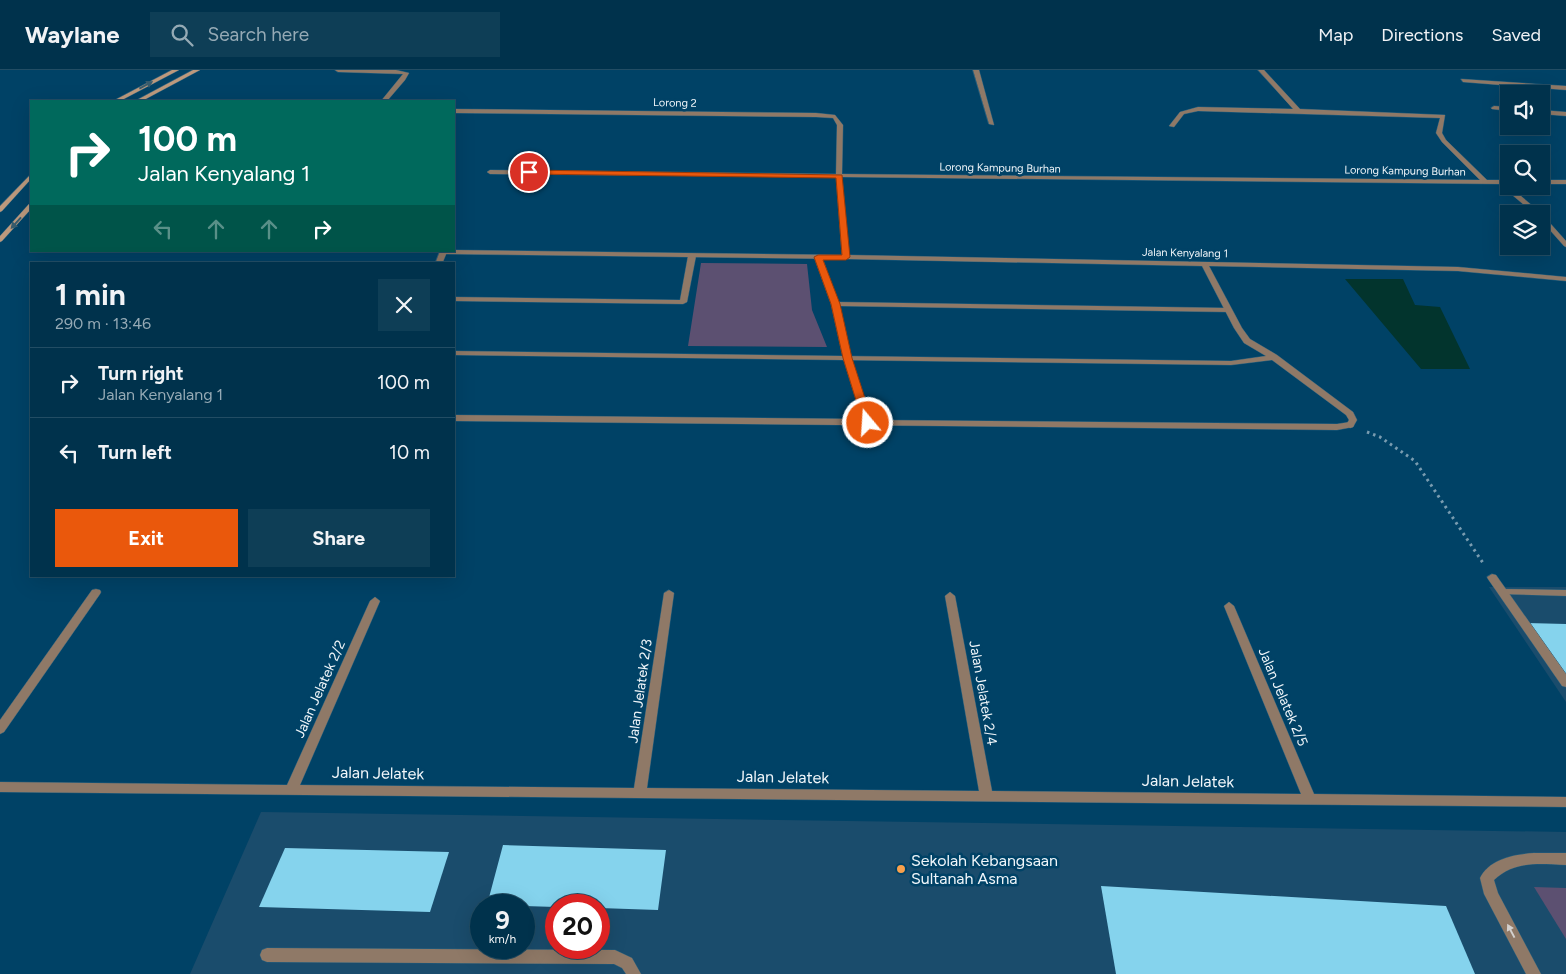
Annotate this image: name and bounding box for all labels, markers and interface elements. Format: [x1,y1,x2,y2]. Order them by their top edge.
search box [150,12,500,57]
text: Waylane [25,20,120,49]
icon: search [168,21,196,49]
text: Search here [208,23,309,46]
text: Map [1318,24,1353,46]
text: Directions [1381,24,1463,46]
text: Saved [1491,24,1541,46]
one-way arrow [138,81,153,89]
map controls [1500,85,1550,255]
button: sound [1500,85,1550,135]
street label: Lorong 2 [653,96,697,110]
text: 100 m [138,118,237,160]
icon: right [55,120,120,185]
button: search [1500,145,1550,195]
pin [508,151,550,193]
icon: arrive [515,158,543,186]
text: Jalan Kenyalang 1 [138,160,310,187]
street label: Lorong Kampung Burhan [939,160,1061,176]
street label: Lorong Kampung Burhan [1344,163,1466,179]
button: layers [1500,205,1550,255]
icon: left [149,215,177,243]
icon: ahead [202,215,230,243]
icon: ahead [255,215,283,243]
icon: right [308,215,336,243]
one-way arrow [11,217,22,229]
street label: Jalan Kenyalang 1 [1142,246,1228,260]
text: 1 min [55,276,126,313]
button: close [378,279,430,331]
text: 290 m · 13:46 [55,314,151,333]
text: Turn right [98,362,184,385]
icon: right [55,369,83,397]
text: 100 m [377,371,430,394]
text: Jalan Kenyalang 1 [98,385,223,404]
position arrow [841,396,893,448]
icon: left [55,439,83,467]
text: Turn left [98,441,172,464]
text: 10 m [389,441,430,464]
button: Exit [55,509,238,567]
button: Share [248,509,430,567]
street label: Jalan Jelatek 2/2 [291,638,349,740]
street label: Jalan Jelatek 2/3 [624,638,656,744]
street label: Jalan Jelatek 2/4 [965,639,1001,747]
street label: Jalan Jelatek 2/5 [1255,645,1311,749]
street label: Jalan Jelatek [332,763,424,783]
street label: Jalan Jelatek [737,767,829,787]
street label: Jalan Jelatek [1142,771,1234,791]
place label: Sekolah Kebangsaan Sultanah Asma [911,851,1058,888]
marker: Sekolah Kebangsaan Sultanah Asma [895,863,907,875]
speed limit sign: 20 [545,894,610,959]
text: 9 [495,905,510,935]
one-way arrow [1507,924,1515,938]
text: km/h [489,932,516,946]

